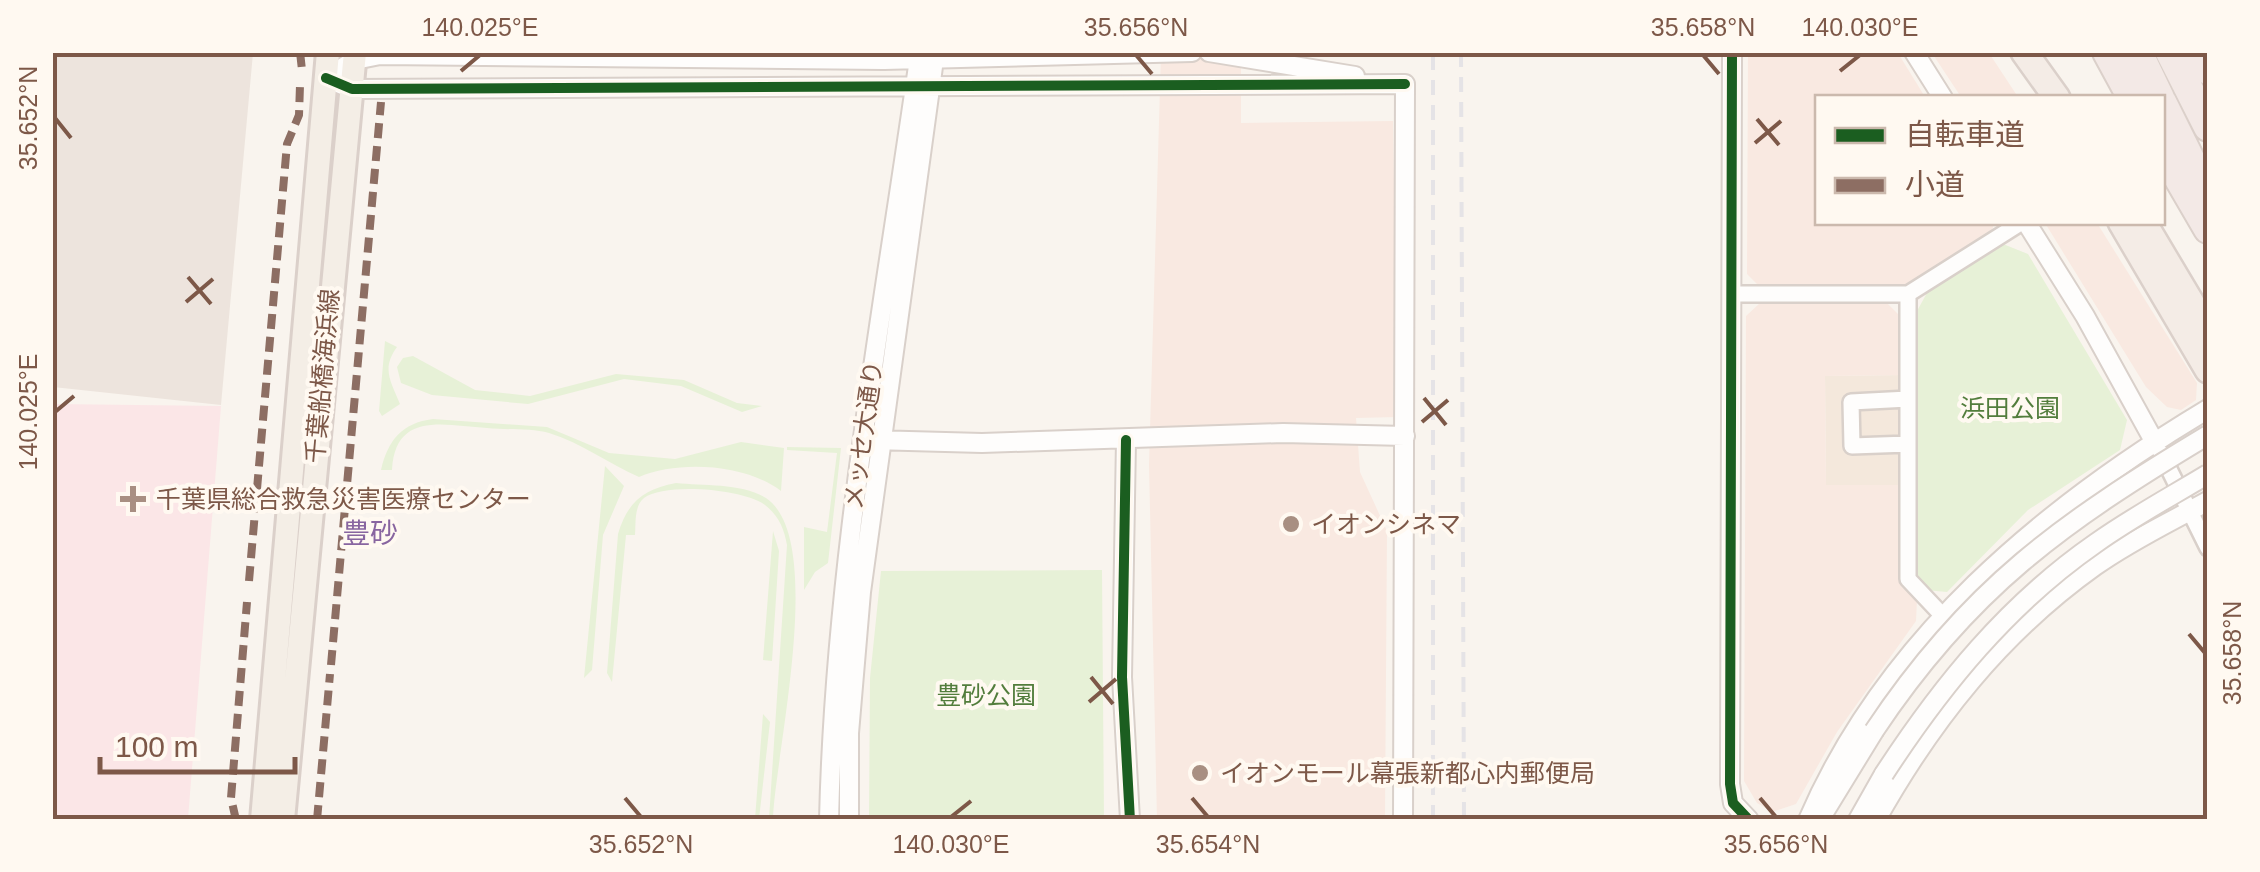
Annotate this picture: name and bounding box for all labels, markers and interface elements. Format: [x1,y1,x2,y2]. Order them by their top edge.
text: 140.025°E [421,13,539,41]
text: 35.656°N [1084,13,1188,41]
text: 35.658°N [1651,13,1755,41]
text: 140.030°E [1801,13,1919,41]
text: 35.652°N [14,66,42,170]
legend [1815,95,2165,225]
text: 自転車道 [1905,118,2025,151]
text: 小道 [1905,168,1965,201]
street label: 千葉船橋海浜線 [300,288,344,464]
text: 140.025°E [14,353,42,471]
street label: メッセ大通り [839,359,887,511]
park label: 浜田公園 [1960,394,2060,422]
place label: 千葉県総合救急災害医療センター [156,485,531,513]
marker: 千葉県総合救急災害医療センター [120,486,146,512]
place label: イオンシネマ [1311,510,1461,538]
marker: イオンシネマ [1280,513,1302,535]
district label: 豊砂 [342,518,398,549]
text: 35.658°N [2218,601,2246,705]
park label: 豊砂公園 [936,681,1036,709]
scale bar [100,712,295,774]
text: 100 m [115,730,198,763]
place label: イオンモール幕張新都心内郵便局 [1220,759,1595,787]
marker: イオンモール幕張新都心内郵便局 [1189,762,1211,784]
text: 35.652°N [589,830,693,858]
text: 140.030°E [892,830,1010,858]
text: 35.654°N [1156,830,1260,858]
text: 35.656°N [1724,830,1828,858]

